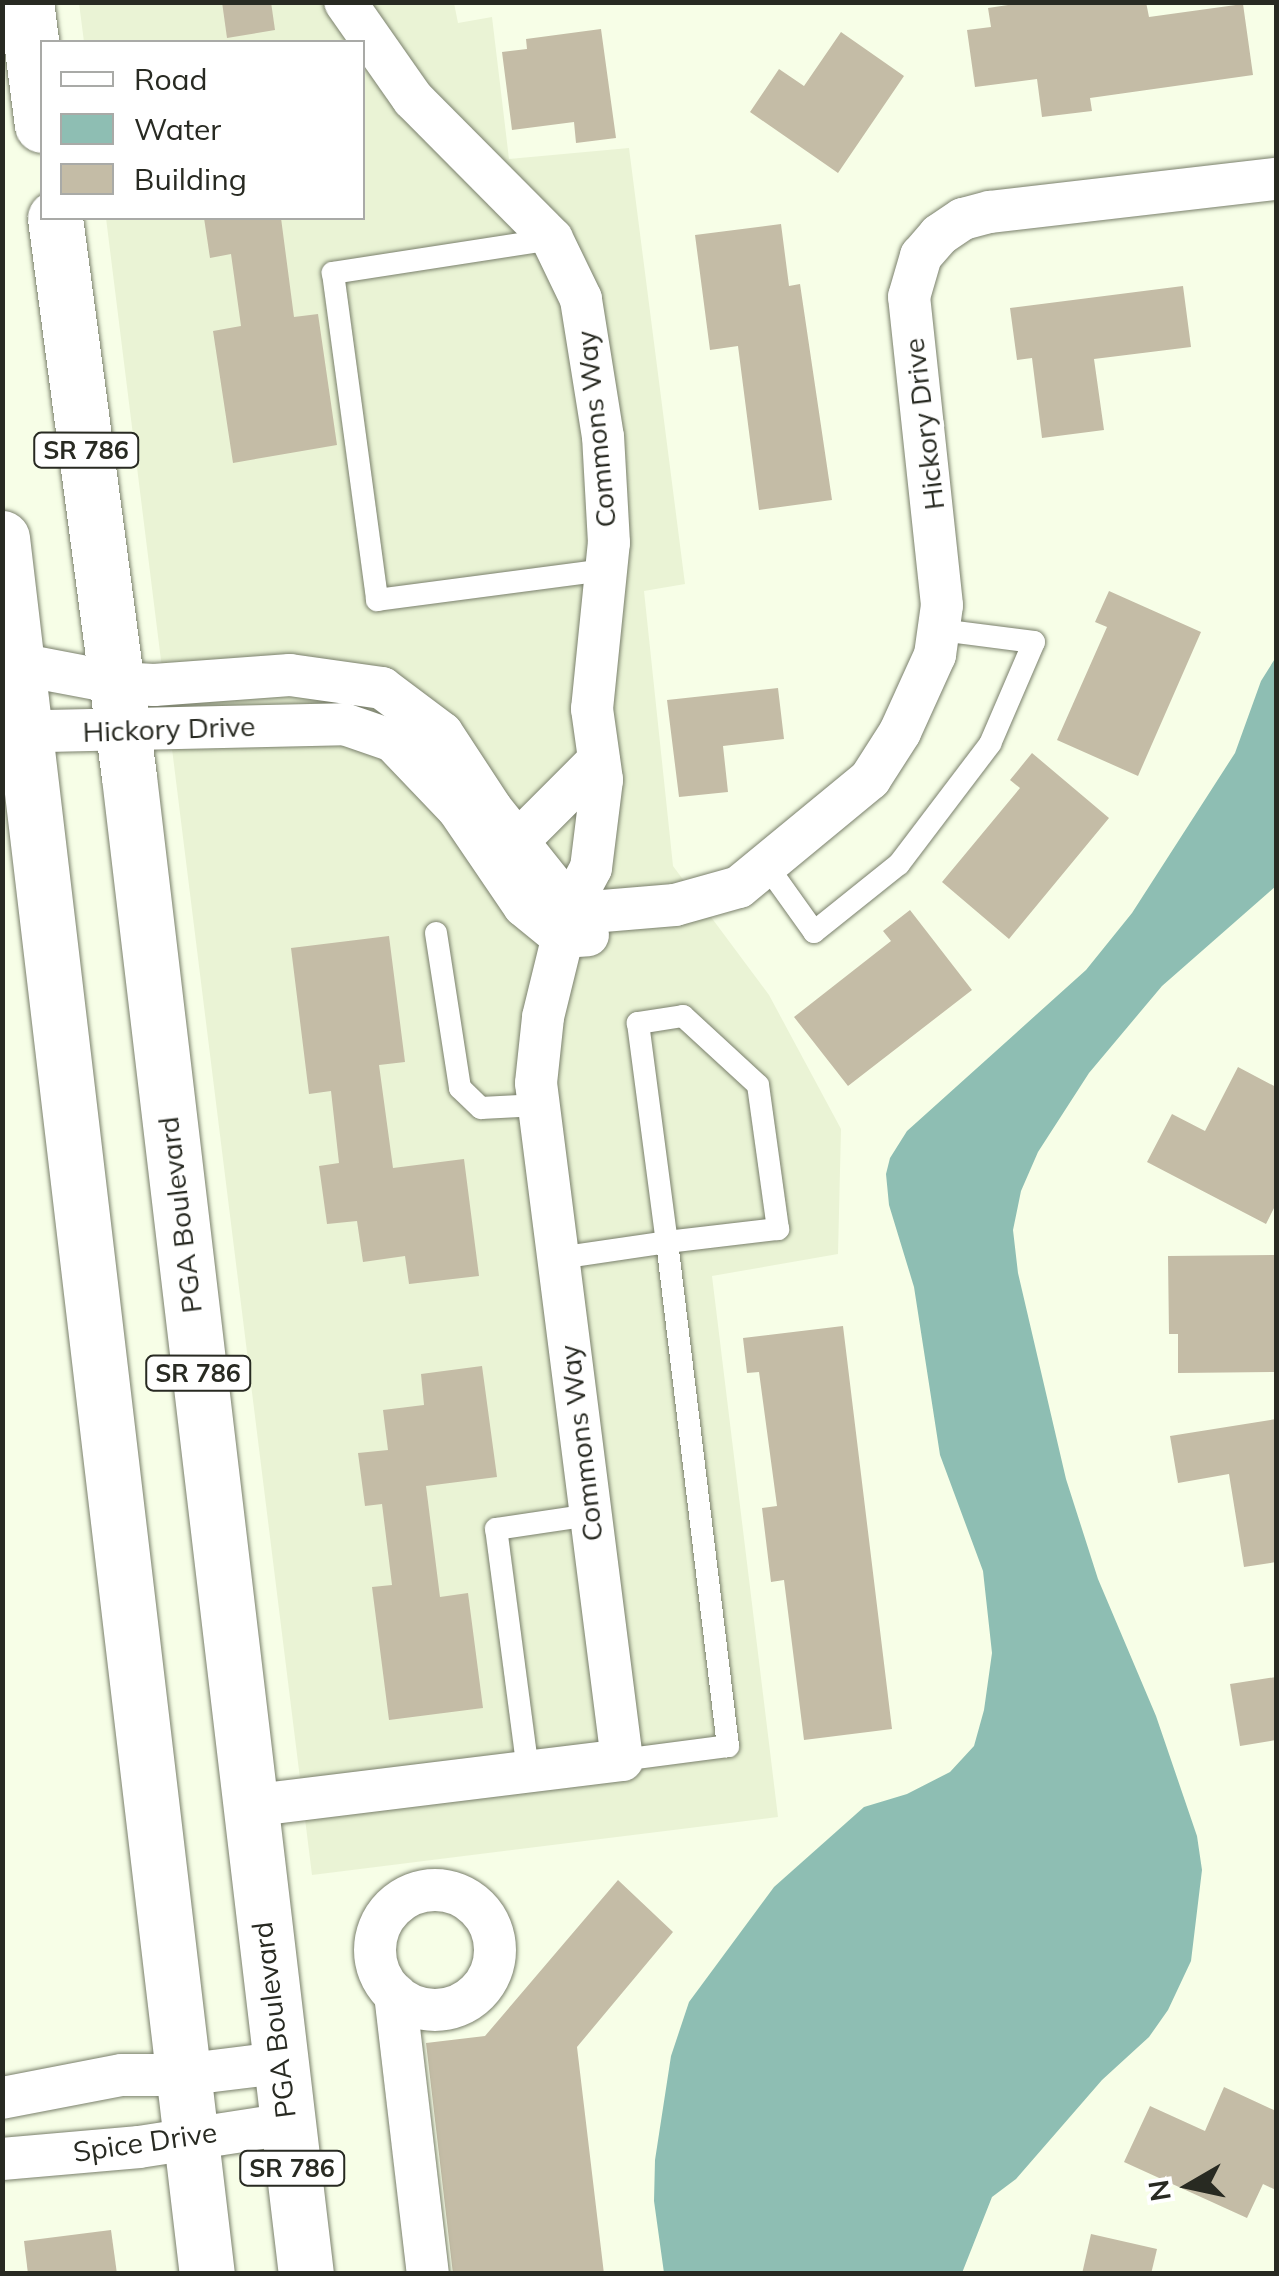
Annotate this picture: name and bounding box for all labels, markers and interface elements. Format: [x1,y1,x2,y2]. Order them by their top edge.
legend [40,40,365,220]
text: Road [134,60,208,98]
text: Water [134,110,221,148]
text: Building [134,160,247,198]
street label: Commons Way [569,329,623,529]
street label: Hickory Drive [897,336,951,512]
road number: SR 786 [31,430,141,470]
street label: Hickory Drive [82,709,256,749]
street label: PGA Boulevard [151,1115,209,1315]
street label: Commons Way [552,1343,610,1543]
road number: SR 786 [143,1353,253,1393]
street label: PGA Boulevard [245,1920,303,2120]
street label: Spice Drive [71,2115,219,2169]
north arrow [1139,2136,1239,2236]
road number: SR 786 [237,2148,347,2188]
text: N [1140,2178,1178,2204]

